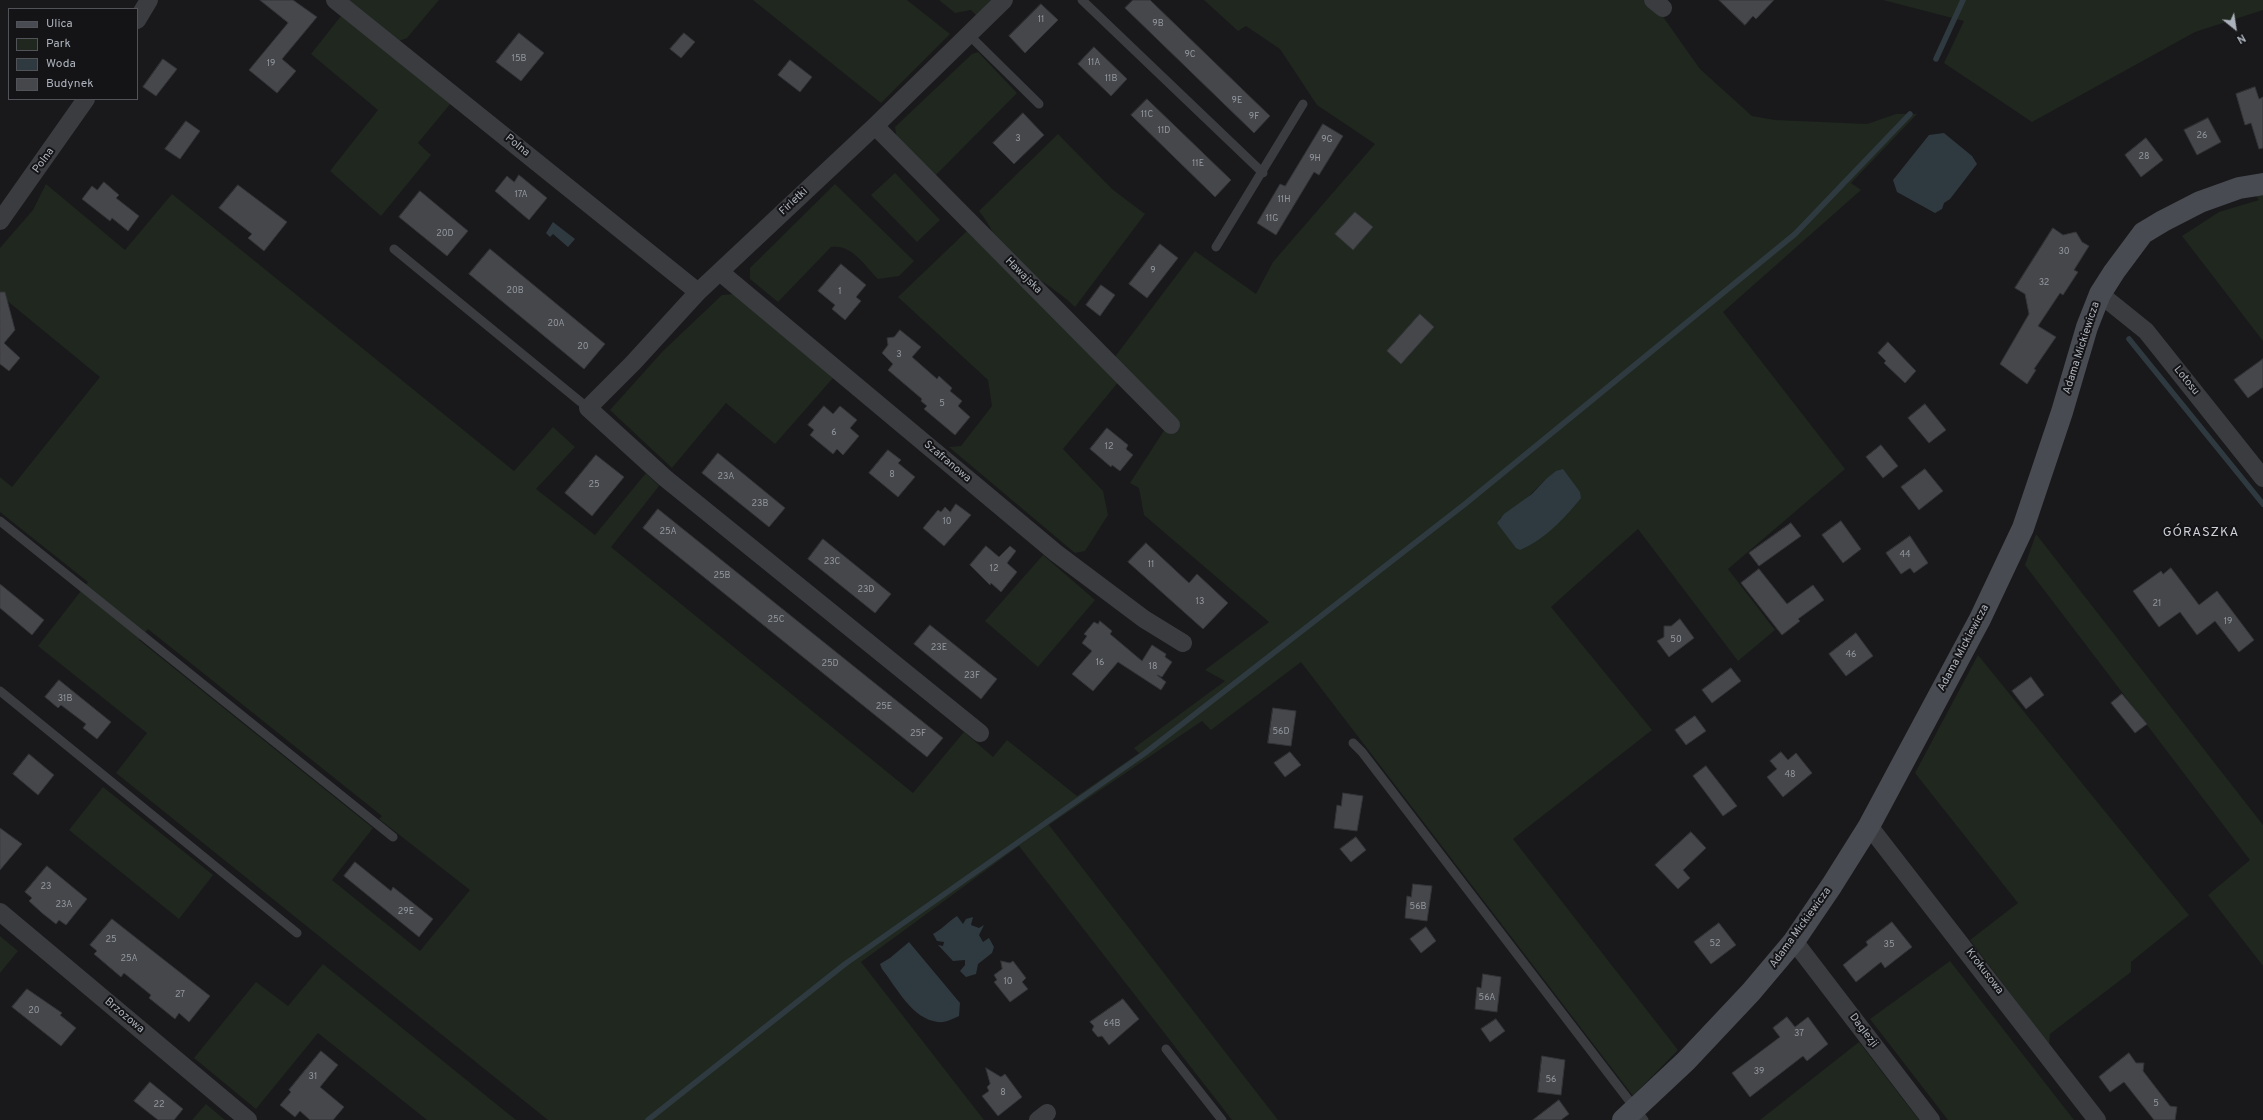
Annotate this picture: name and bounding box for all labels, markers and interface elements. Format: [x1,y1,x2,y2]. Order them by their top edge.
legend [8,8,138,100]
north arrow [2215,8,2255,48]
house number: 11 [1038,15,1044,25]
text: Ulica [46,16,73,32]
house number: 9B [1152,19,1164,29]
text: N [2234,30,2248,46]
text: Park [46,36,71,52]
house number: 9C [1184,50,1196,60]
house number: 15B [512,54,526,64]
text: Woda [46,56,76,72]
house number: 11A [1088,58,1100,68]
house number: 19 [267,59,275,69]
house number: 11B [1105,74,1117,84]
text: Budynek [46,76,94,92]
house number: 9E [1232,96,1242,106]
house number: 11C [1141,110,1153,120]
house number: 9F [1249,112,1259,122]
house number: 11D [1158,126,1170,136]
house number: 26 [2197,131,2207,141]
street label: Polna [502,132,532,160]
house number: 3 [1015,134,1021,144]
house number: 9G [1321,135,1333,145]
street label: Polna [30,146,58,176]
house number: 28 [2138,152,2150,162]
house number: 9H [1309,154,1321,164]
house number: 11E [1192,159,1204,169]
street label: Firletki [777,185,811,219]
house number: 17A [514,190,528,200]
house number: 11H [1278,195,1290,205]
house number: 11G [1266,214,1278,224]
house number: 20D [436,229,454,239]
house number: 30 [2058,247,2070,257]
street label: Hawajska [1002,255,1044,297]
house number: 9 [1150,266,1156,276]
house number: 32 [2039,278,2049,288]
house number: 20B [506,286,524,296]
house number: 1 [838,287,842,297]
street label: Adama Mickiewicza [2061,300,2103,396]
house number: 20A [547,319,565,329]
house number: 20 [577,342,589,352]
house number: 3 [896,350,902,360]
street label: Lotosu [2170,364,2202,398]
house number: 5 [939,399,945,409]
house number: 6 [831,428,837,438]
street label: Szafranowa [921,438,973,486]
house number: 12 [1105,442,1113,452]
house number: 8 [889,470,895,480]
house number: 23A [718,472,734,482]
house number: 25 [588,480,600,490]
house number: 23B [752,499,768,509]
house number: 10 [942,517,952,527]
district label: GÓRASZKA [2163,525,2239,541]
house number: 25A [659,527,677,537]
house number: 44 [1899,550,1911,560]
house number: 23C [824,557,840,567]
house number: 11 [1148,560,1154,570]
house number: 12 [990,564,998,574]
house number: 25B [713,571,731,581]
house number: 23D [857,585,875,595]
house number: 13 [1196,597,1204,607]
house number: 21 [2153,599,2161,609]
street label: Adama Mickiewicza [1936,602,1992,694]
house number: 25C [768,615,784,625]
house number: 19 [2224,617,2232,627]
house number: 50 [1670,635,1682,645]
house number: 23E [931,643,947,653]
house number: 46 [1846,650,1856,660]
house number: 16 [1096,658,1104,668]
house number: 25D [821,659,839,669]
house number: 18 [1149,662,1157,672]
house number: 23F [964,671,980,681]
house number: 31B [58,694,72,704]
house number: 25E [876,702,892,712]
house number: 56D [1272,727,1290,737]
house number: 25F [910,729,926,739]
house number: 48 [1784,770,1796,780]
house number: 23 [41,882,51,892]
street label: Adama Mickiewicza [1767,885,1835,971]
house number: 23A [56,900,72,910]
house number: 56B [1410,902,1426,912]
house number: 29E [398,907,414,917]
house number: 25 [105,935,117,945]
house number: 52 [1709,939,1721,949]
house number: 35 [1883,940,1895,950]
street label: Krokusowa [1962,947,2006,997]
house number: 25A [120,954,138,964]
house number: 10 [1003,977,1013,987]
house number: 27 [175,990,185,1000]
house number: 56A [1479,993,1495,1003]
street label: Brzozowa [101,996,147,1036]
house number: 20 [28,1006,40,1016]
street label: Daglezji [1846,1011,1880,1051]
house number: 64B [1104,1019,1120,1029]
house number: 37 [1794,1029,1804,1039]
house number: 39 [1754,1067,1764,1077]
house number: 31 [309,1072,317,1082]
house number: 56 [1546,1075,1556,1085]
house number: 8 [1000,1088,1006,1098]
house number: 5 [2153,1099,2159,1109]
house number: 22 [153,1100,165,1110]

